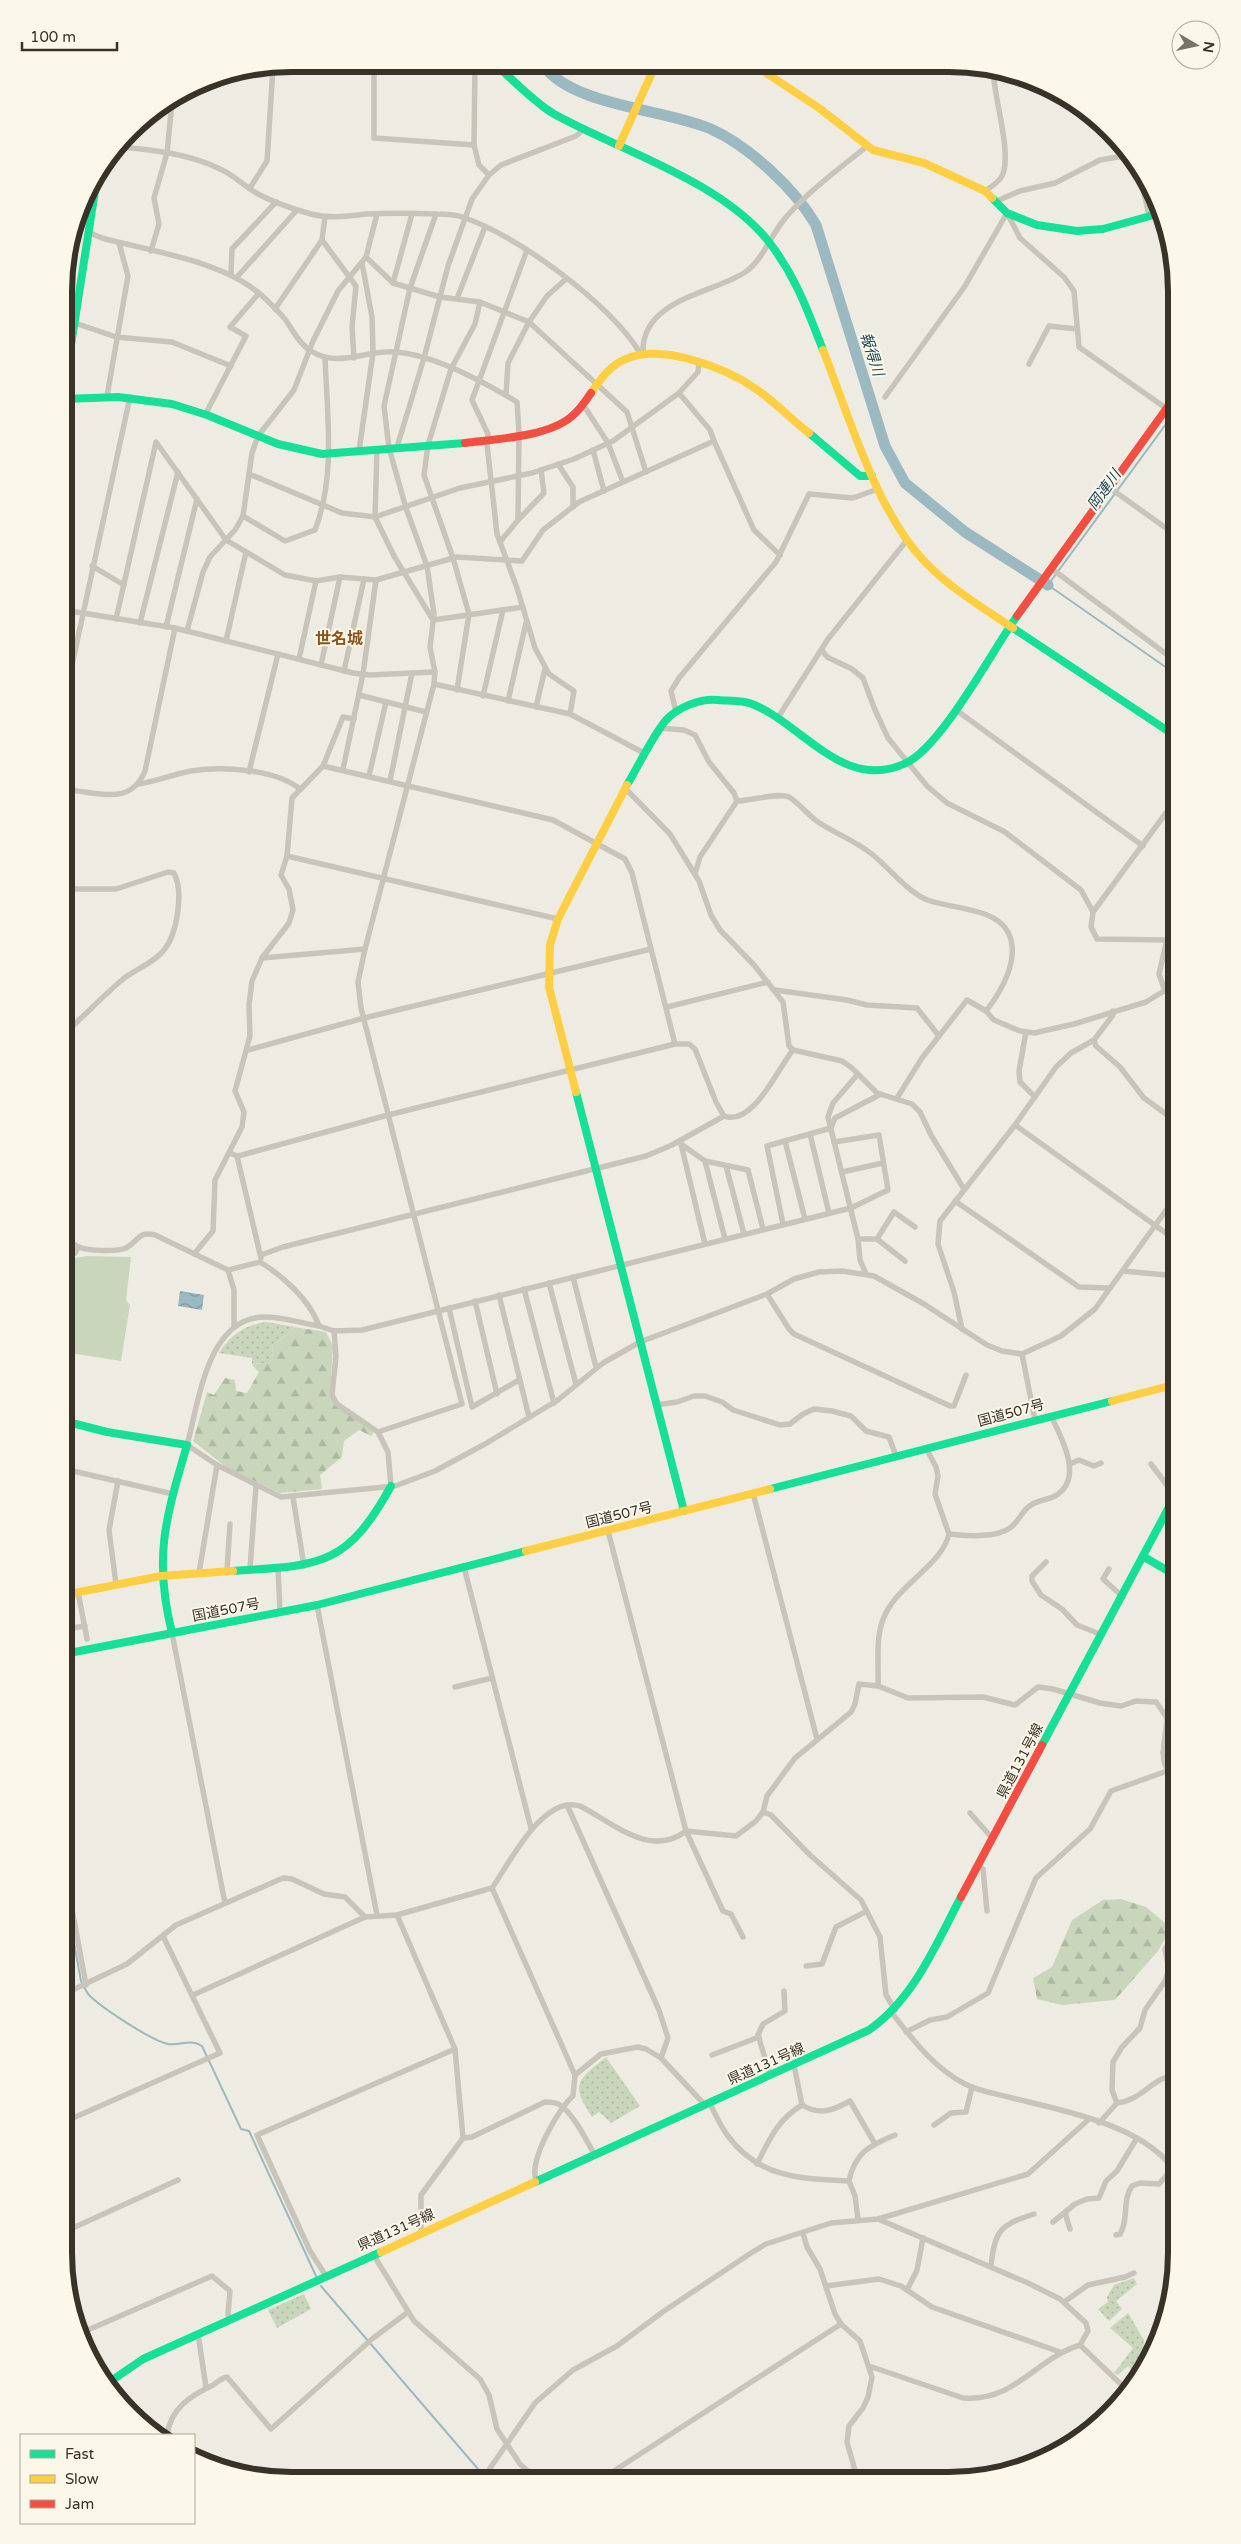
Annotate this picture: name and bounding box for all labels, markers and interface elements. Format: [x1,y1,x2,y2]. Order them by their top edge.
scale bar [22,20,118,52]
north arrow [1171,20,1221,70]
text: 100 m [30,28,76,46]
text: N [1199,40,1218,54]
water label: 報得川 [856,330,888,380]
water label: 岡連川 [1083,465,1126,513]
district label: 世名城 [315,629,363,649]
street label: 国道507号 [976,1396,1046,1430]
street label: 国道507号 [584,1498,654,1532]
street label: 国道507号 [191,1595,261,1625]
street label: 県道131号線 [993,1721,1047,1801]
street label: 県道131号線 [725,2039,807,2089]
street label: 県道131号線 [355,2205,437,2255]
legend [20,2434,195,2524]
text: Fast [65,2445,95,2463]
text: Slow [65,2470,99,2488]
text: Jam [65,2495,94,2513]

